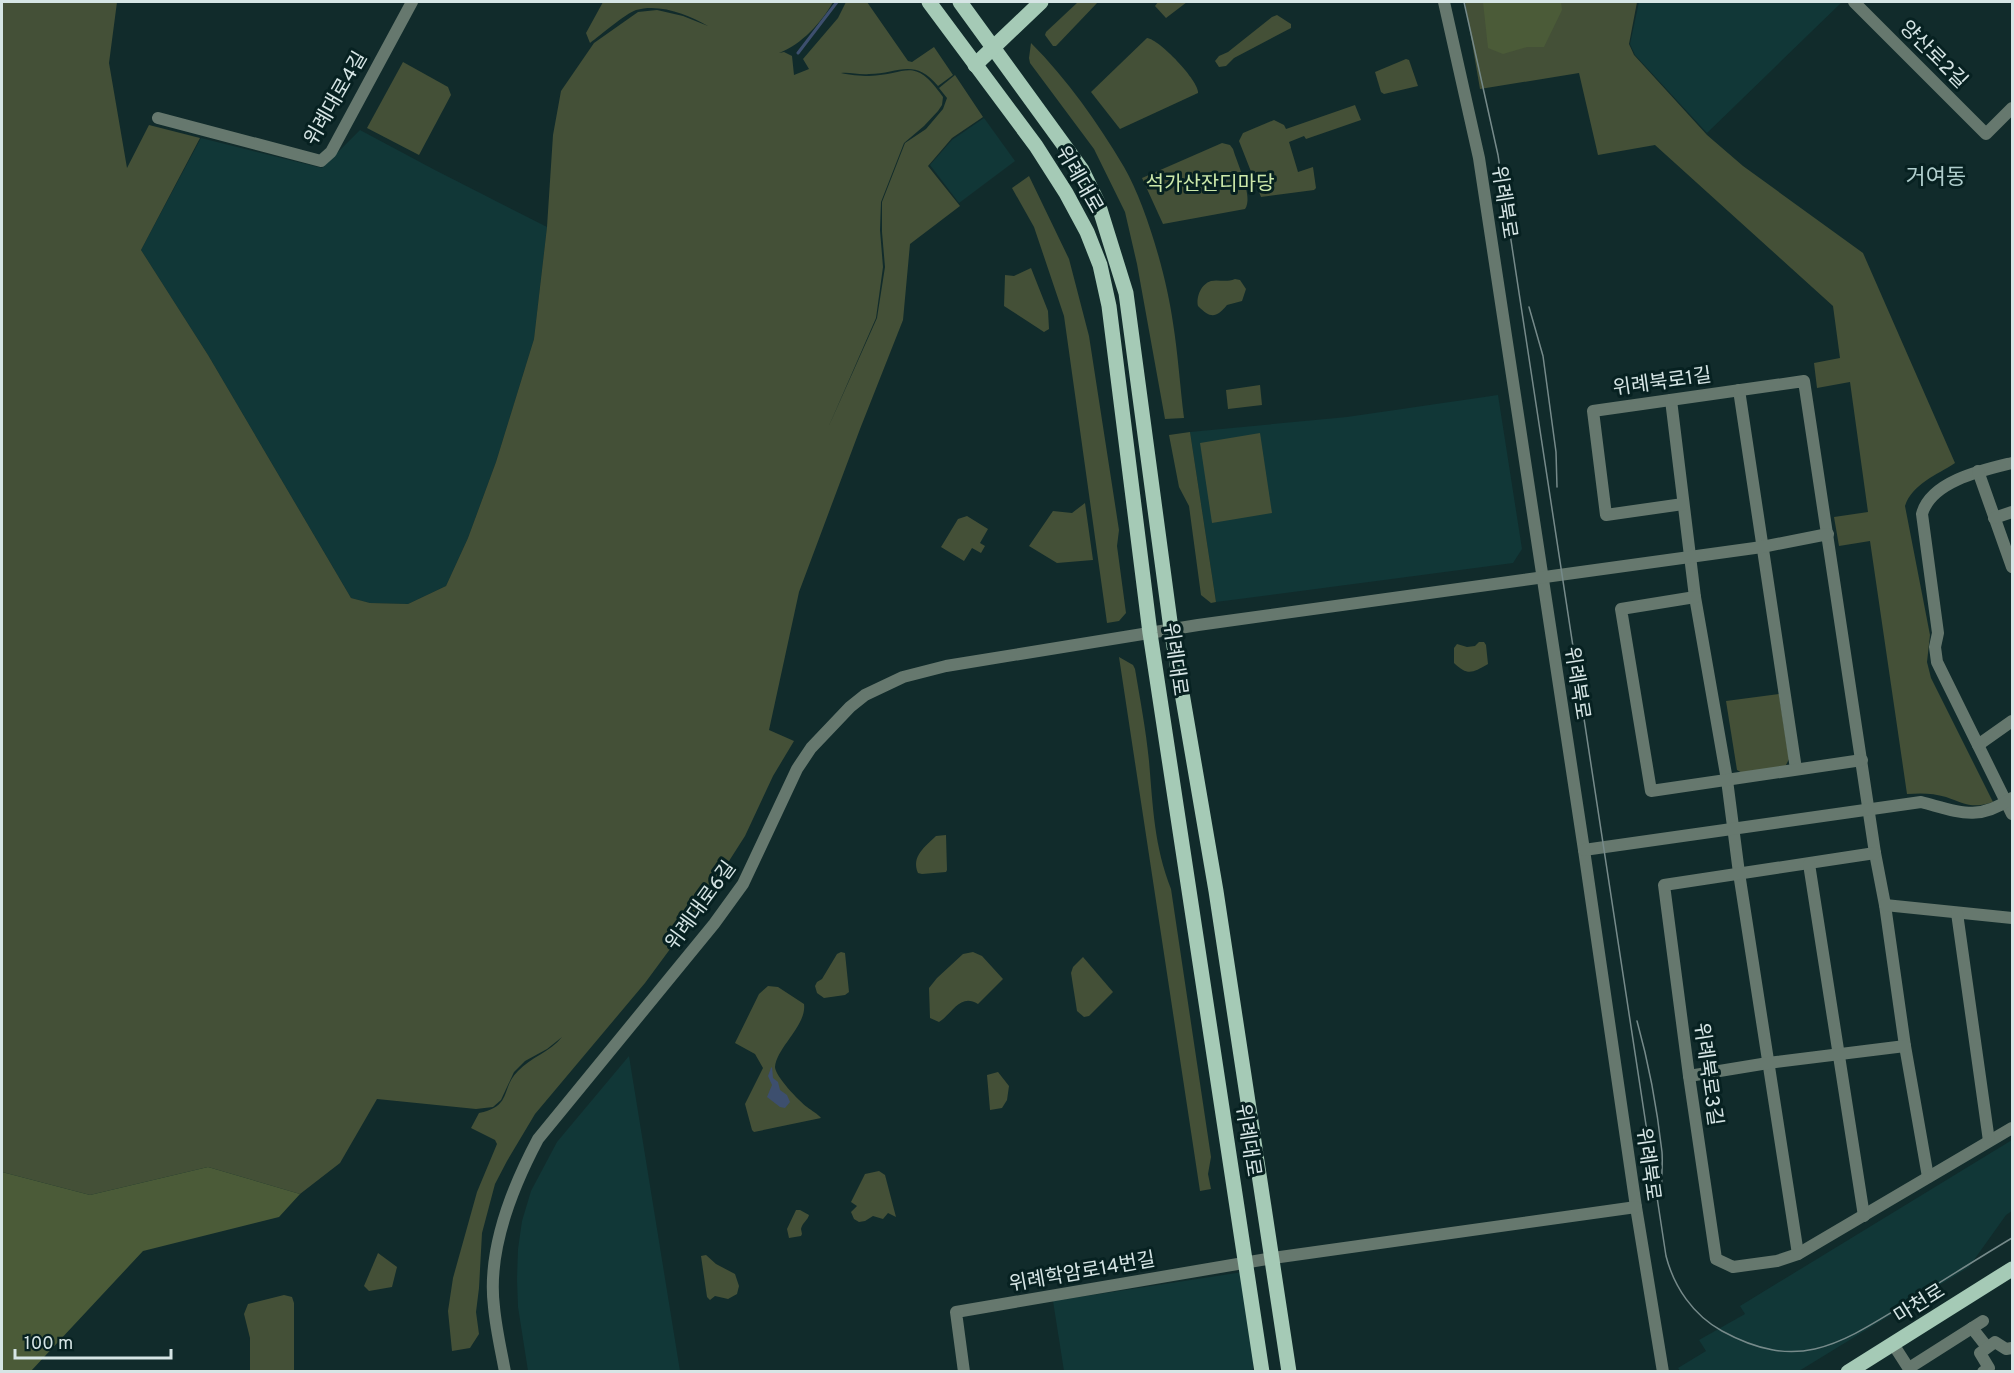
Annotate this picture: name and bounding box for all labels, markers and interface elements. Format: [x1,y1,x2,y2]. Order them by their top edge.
street label: 양산로2길 [1893,16,1972,95]
street label: 위례대로4길 [299,47,374,151]
street label: 위례대로 [1049,142,1108,218]
street label: 위례북로 [1484,164,1522,241]
district label: 거여동 [1906,165,1966,192]
park label: 석가산잔디마당 [1146,172,1274,198]
street label: 위례북로1길 [1611,363,1713,403]
street label: 위례대로 [1156,621,1192,698]
street label: 위례북로 [1557,645,1595,722]
street label: 위례대로6길 [661,856,743,956]
street label: 위례북로3길 [1687,1021,1727,1128]
street label: 위례대로 [1228,1102,1266,1179]
street label: 위례북로 [1629,1126,1665,1203]
street label: 위례학암로14번길 [1007,1247,1158,1299]
street label: 마천로 [1890,1279,1950,1330]
scale bar [15,1322,171,1360]
text: 100 m [24,1333,73,1356]

